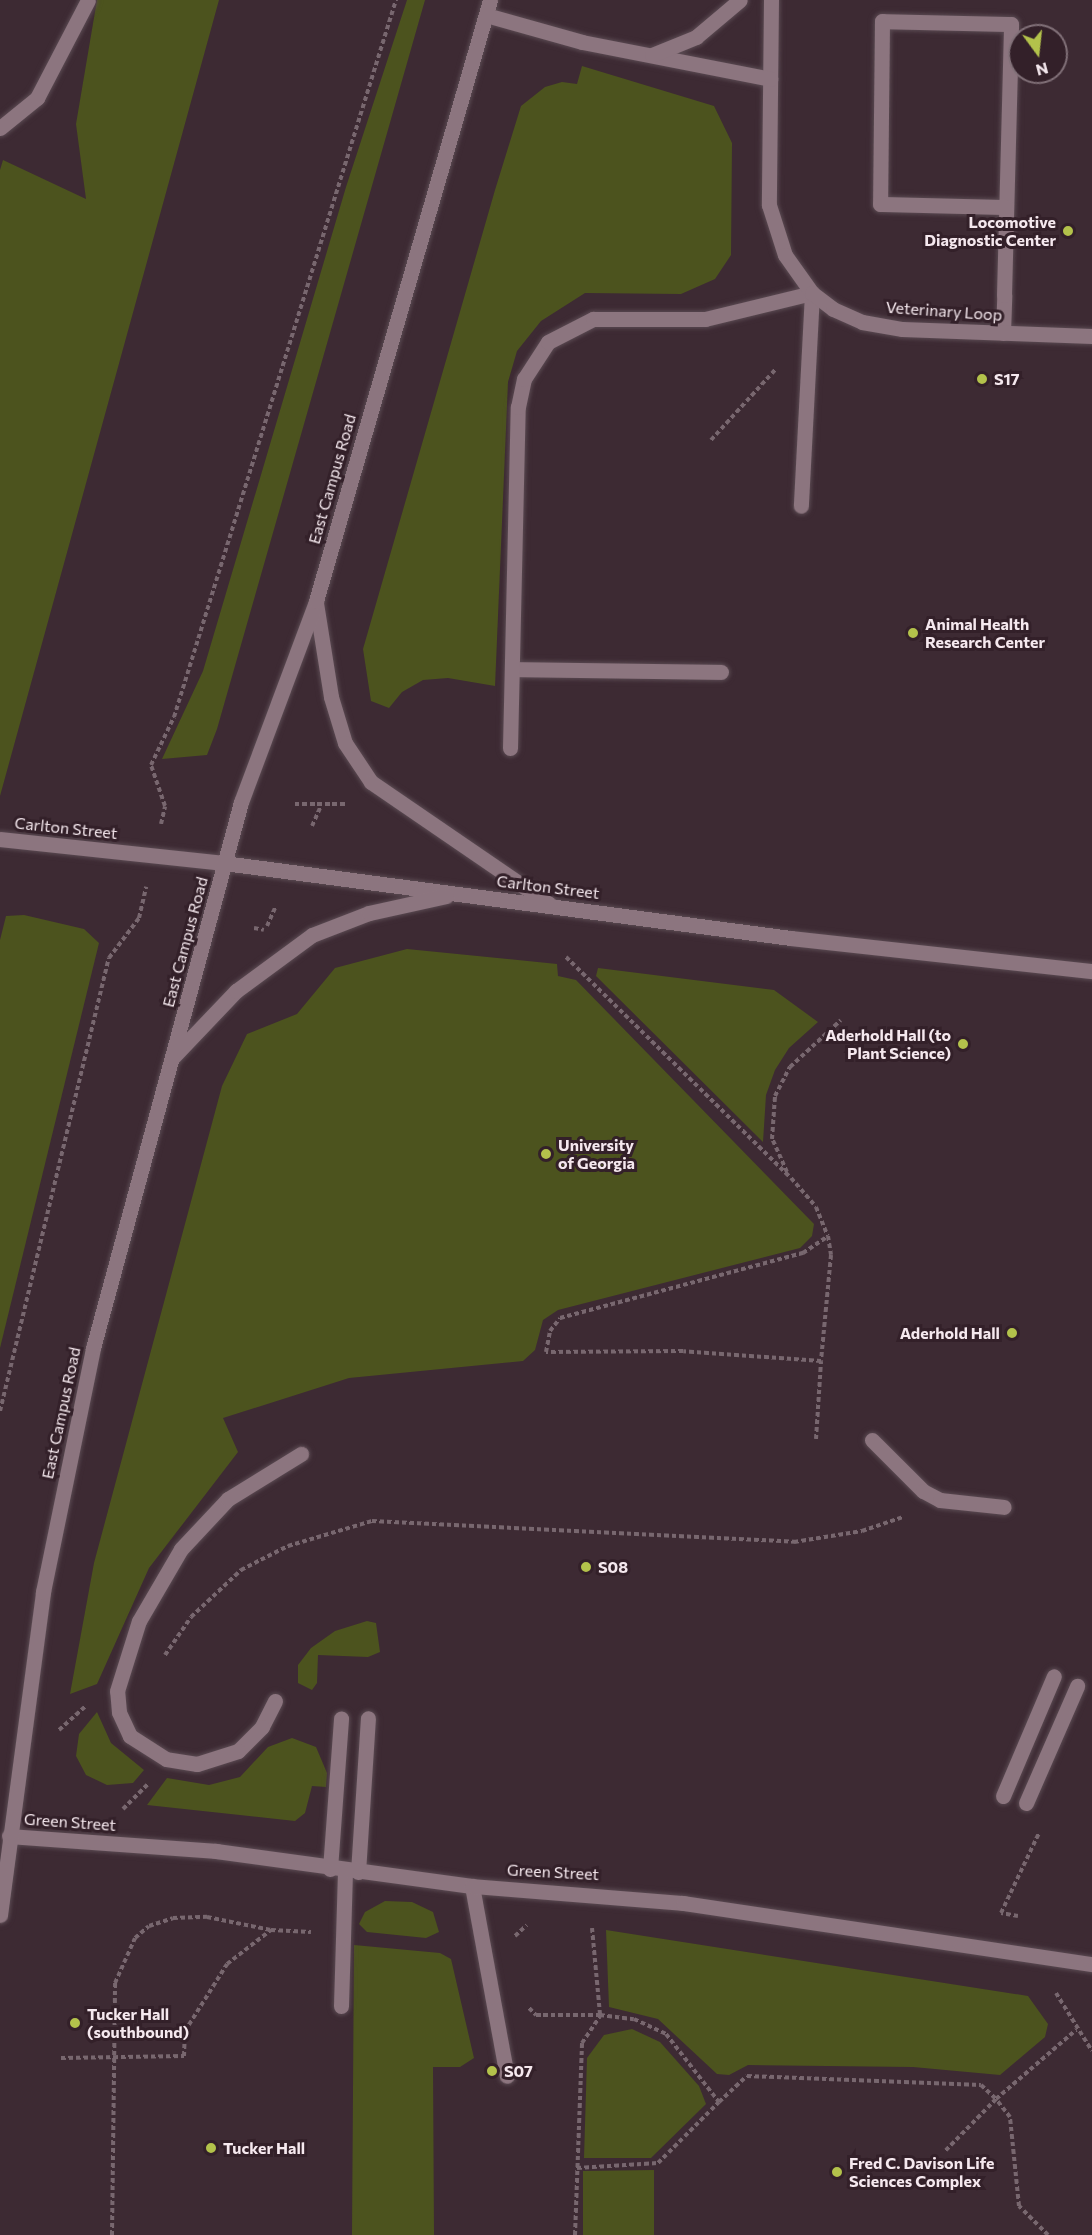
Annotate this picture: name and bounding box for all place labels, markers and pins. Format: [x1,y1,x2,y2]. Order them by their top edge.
place label: Locomotive Diagnostic Center [924,212,1056,250]
marker: Locomotive Diagnostic Center [1061,224,1075,238]
place label: S17 [994,369,1020,389]
marker: S17 [975,372,989,386]
place label: Animal Health Research Center [925,614,1045,652]
marker: Animal Health Research Center [906,626,920,640]
place label: Aderhold Hall (to Plant Science) [825,1025,951,1063]
marker: Aderhold Hall (to Plant Science) [956,1037,970,1051]
place label: University of Georgia [558,1135,635,1173]
marker: University of Georgia [539,1147,553,1161]
place label: Aderhold Hall [900,1323,1000,1343]
marker: Aderhold Hall [1005,1326,1019,1340]
place label: S08 [598,1557,628,1577]
marker: S08 [579,1560,593,1574]
place label: Tucker Hall (southbound) [87,2004,189,2042]
marker: Tucker Hall (southbound) [68,2016,82,2030]
place label: S07 [504,2061,533,2081]
marker: S07 [485,2064,499,2078]
place label: Tucker Hall [223,2138,305,2158]
marker: Tucker Hall [204,2141,218,2155]
place label: Fred C. Davison Life Sciences Complex [849,2153,994,2191]
marker: Fred C. Davison Life Sciences Complex [830,2165,844,2179]

